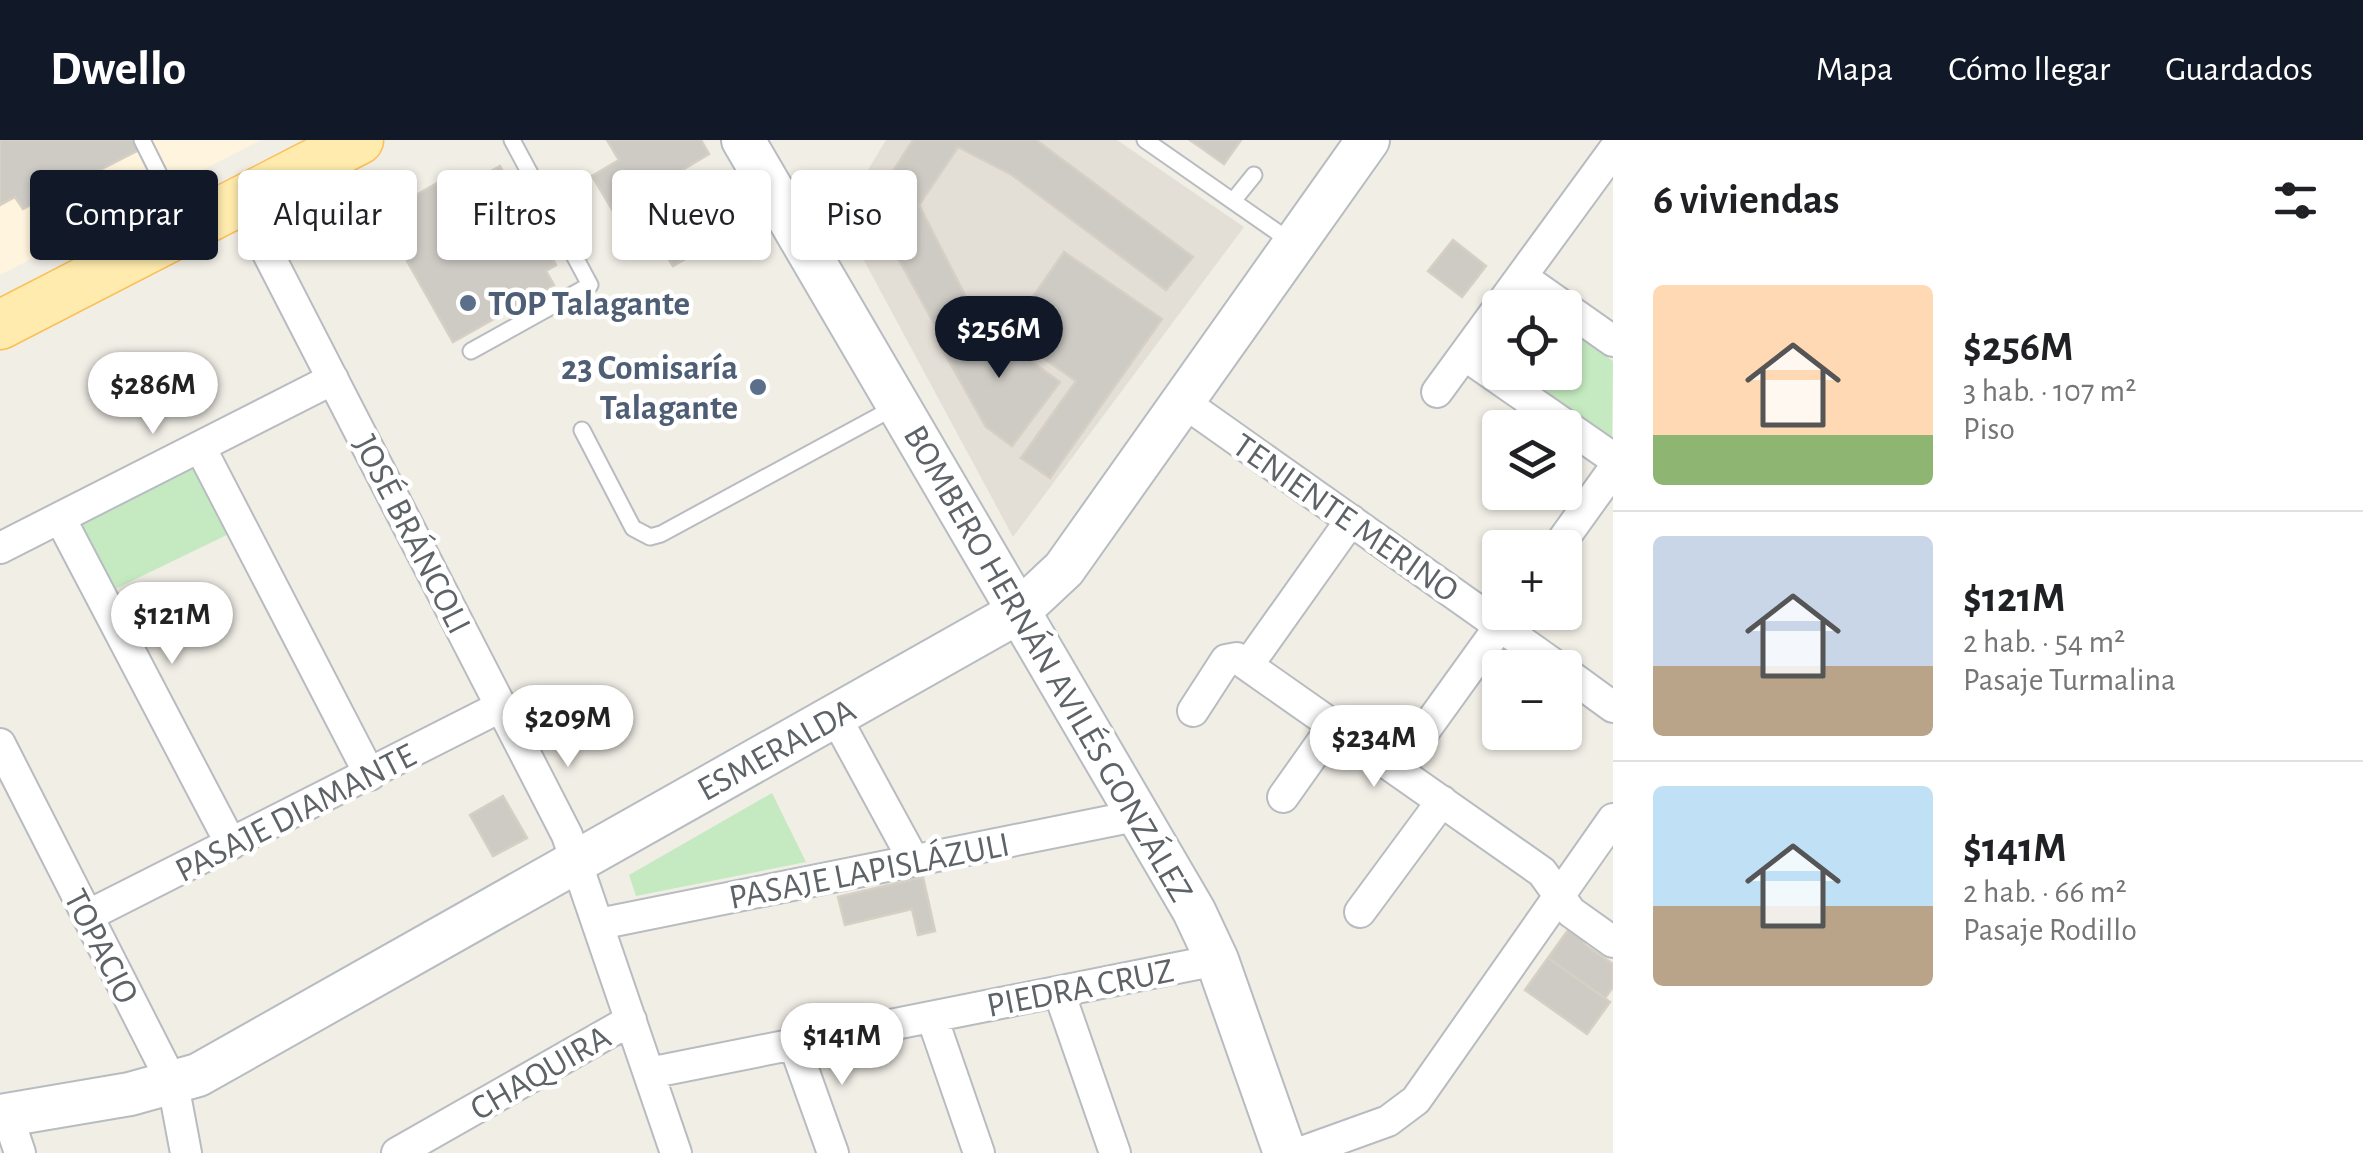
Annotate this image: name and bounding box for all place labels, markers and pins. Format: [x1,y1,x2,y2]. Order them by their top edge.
place label: TOP Talagante [488,287,690,322]
marker: TOP Talagante [457,292,479,314]
pin: $256M [929,296,1069,381]
place label: 23 Comisaría Talagante [561,351,738,426]
pin: $286M [83,352,223,437]
marker: 23 Comisaría Talagante [747,376,769,398]
pin: $121M [102,582,242,667]
pin: $209M [498,685,638,770]
pin: $234M [1304,705,1444,790]
pin: $141M [772,1003,912,1088]

